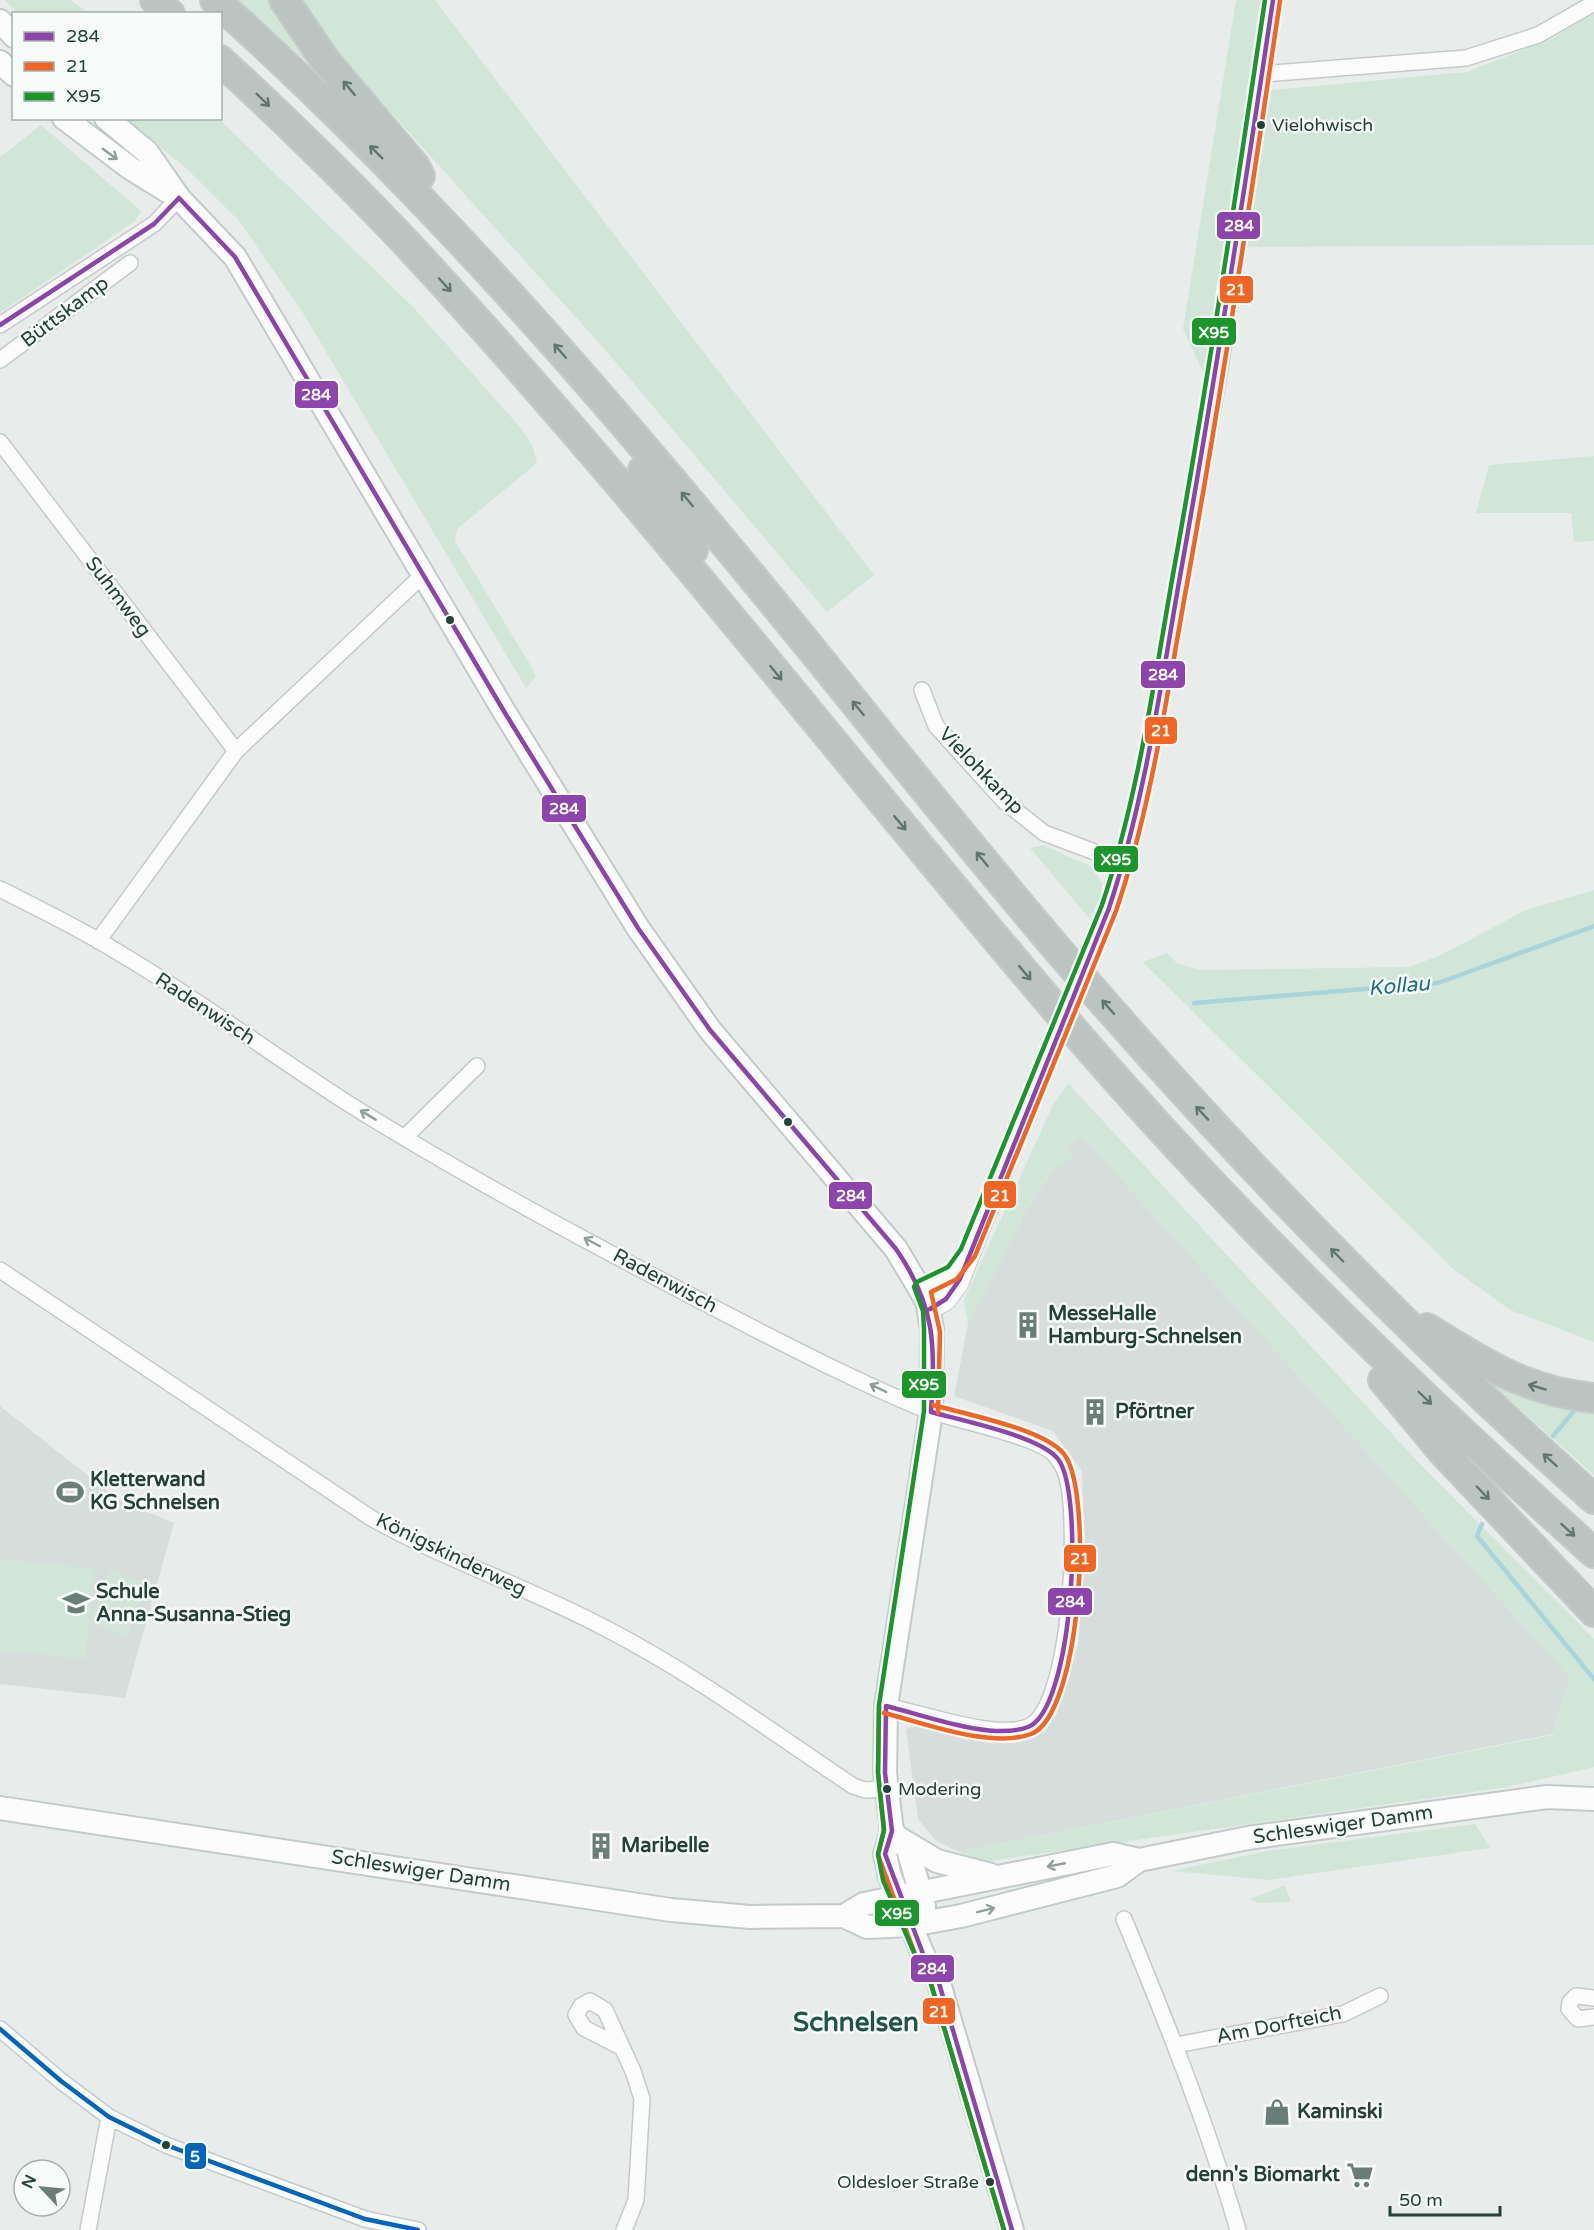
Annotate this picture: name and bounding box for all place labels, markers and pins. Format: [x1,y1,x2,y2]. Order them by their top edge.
place label: Vielohwisch [1272,114,1373,136]
marker: Vielohwisch [1255,119,1267,131]
unlabelled marker [444,614,456,626]
unlabelled marker [782,1116,794,1128]
place label: MesseHalle Hamburg-Schnelsen [1048,1302,1242,1349]
building icon: MesseHalle Hamburg-Schnelsen [1013,1310,1043,1340]
building icon: Pförtner [1080,1397,1110,1427]
place label: Pförtner [1115,1400,1194,1424]
place label: Kletterwand KG Schnelsen [90,1468,220,1515]
sports icon: Kletterwand KG Schnelsen [55,1477,85,1507]
place label: Schule Anna-Susanna-Stieg [96,1580,291,1627]
school or university icon: Schule Anna-Susanna-Stieg [61,1588,91,1618]
place label: Modering [898,1778,981,1800]
marker: Modering [881,1783,893,1795]
building icon: Maribelle [586,1831,616,1861]
place label: Maribelle [621,1834,709,1858]
shop icon: Kaminski [1262,2097,1292,2127]
place label: Kaminski [1297,2100,1383,2124]
unlabelled marker [160,2139,172,2151]
supermarket icon: denn's Biomarkt [1345,2160,1375,2190]
place label: denn's Biomarkt [1186,2163,1340,2187]
place label: Oldesloer Straße [837,2171,979,2193]
marker: Oldesloer Straße [984,2176,996,2188]

